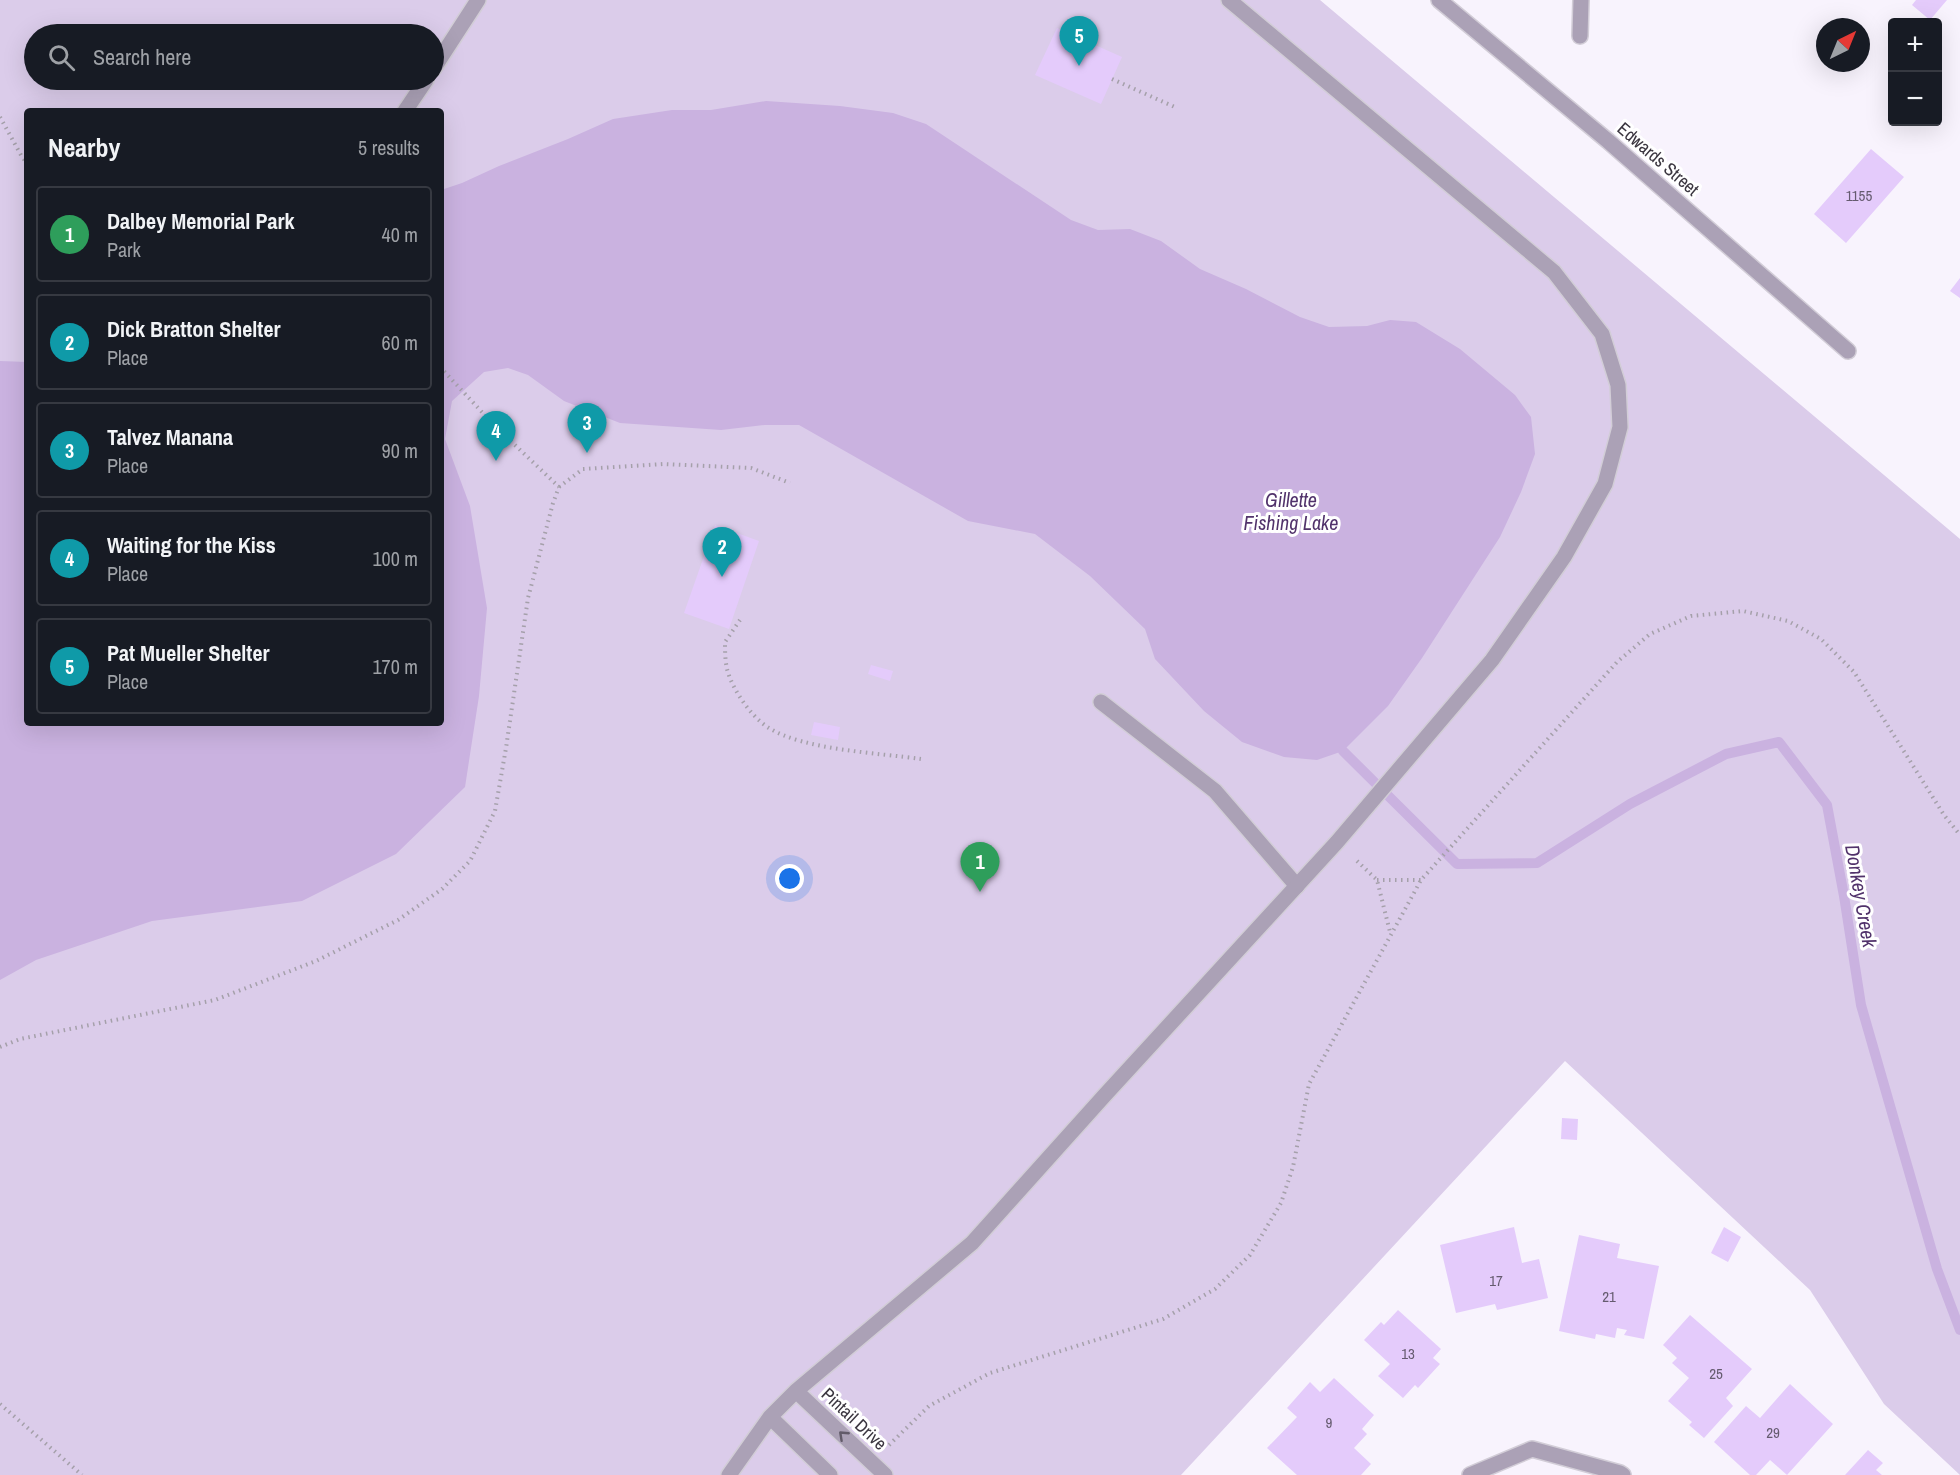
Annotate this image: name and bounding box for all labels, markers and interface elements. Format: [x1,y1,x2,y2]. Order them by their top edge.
pin: 5 [1060,16,1098,66]
north arrow [1816,18,1870,72]
map controls [1888,18,1942,126]
button: + [1888,18,1942,72]
search box [24,24,444,90]
icon: search [45,41,78,74]
text: Search here [93,42,191,72]
button: − [1888,72,1942,126]
street label: Edwards Street [1612,116,1705,201]
text: Nearby [48,130,120,165]
text: 5 results [358,134,420,161]
house number: 1155 [1846,185,1872,206]
text: Dalbey Memorial Park [107,206,295,236]
text: 1 [65,221,74,248]
text: 40 m [382,221,418,248]
text: Park [107,236,141,263]
text: Dick Bratton Shelter [107,314,280,344]
text: 2 [65,329,74,356]
text: 60 m [382,329,418,356]
text: Place [107,344,148,371]
pin: 3 [568,404,606,453]
pin: 4 [476,412,516,461]
text: Talvez Manana [107,422,233,452]
text: 3 [65,437,74,464]
text: 90 m [382,437,418,464]
text: Place [107,452,148,479]
water label: Gillette Fishing Lake [1244,486,1338,536]
pin: 2 [702,528,742,577]
text: Waiting for the Kiss [107,530,276,560]
text: 4 [65,545,74,572]
text: 100 m [372,545,418,572]
text: Place [107,560,148,587]
text: Pat Mueller Shelter [107,638,269,668]
text: 5 [65,653,74,680]
text: 170 m [372,653,418,680]
text: Place [107,668,148,695]
pin: 1 [960,842,1000,892]
water label: Donkey Creek [1839,842,1884,950]
your location [775,864,804,893]
house number: 17 [1489,1270,1503,1291]
house number: 21 [1602,1286,1616,1307]
house number: 13 [1401,1343,1415,1364]
house number: 25 [1709,1363,1723,1384]
street label: Pintail Drive [816,1382,893,1455]
house number: 9 [1326,1412,1333,1433]
house number: 29 [1766,1422,1780,1443]
one-way arrow [839,1431,849,1442]

